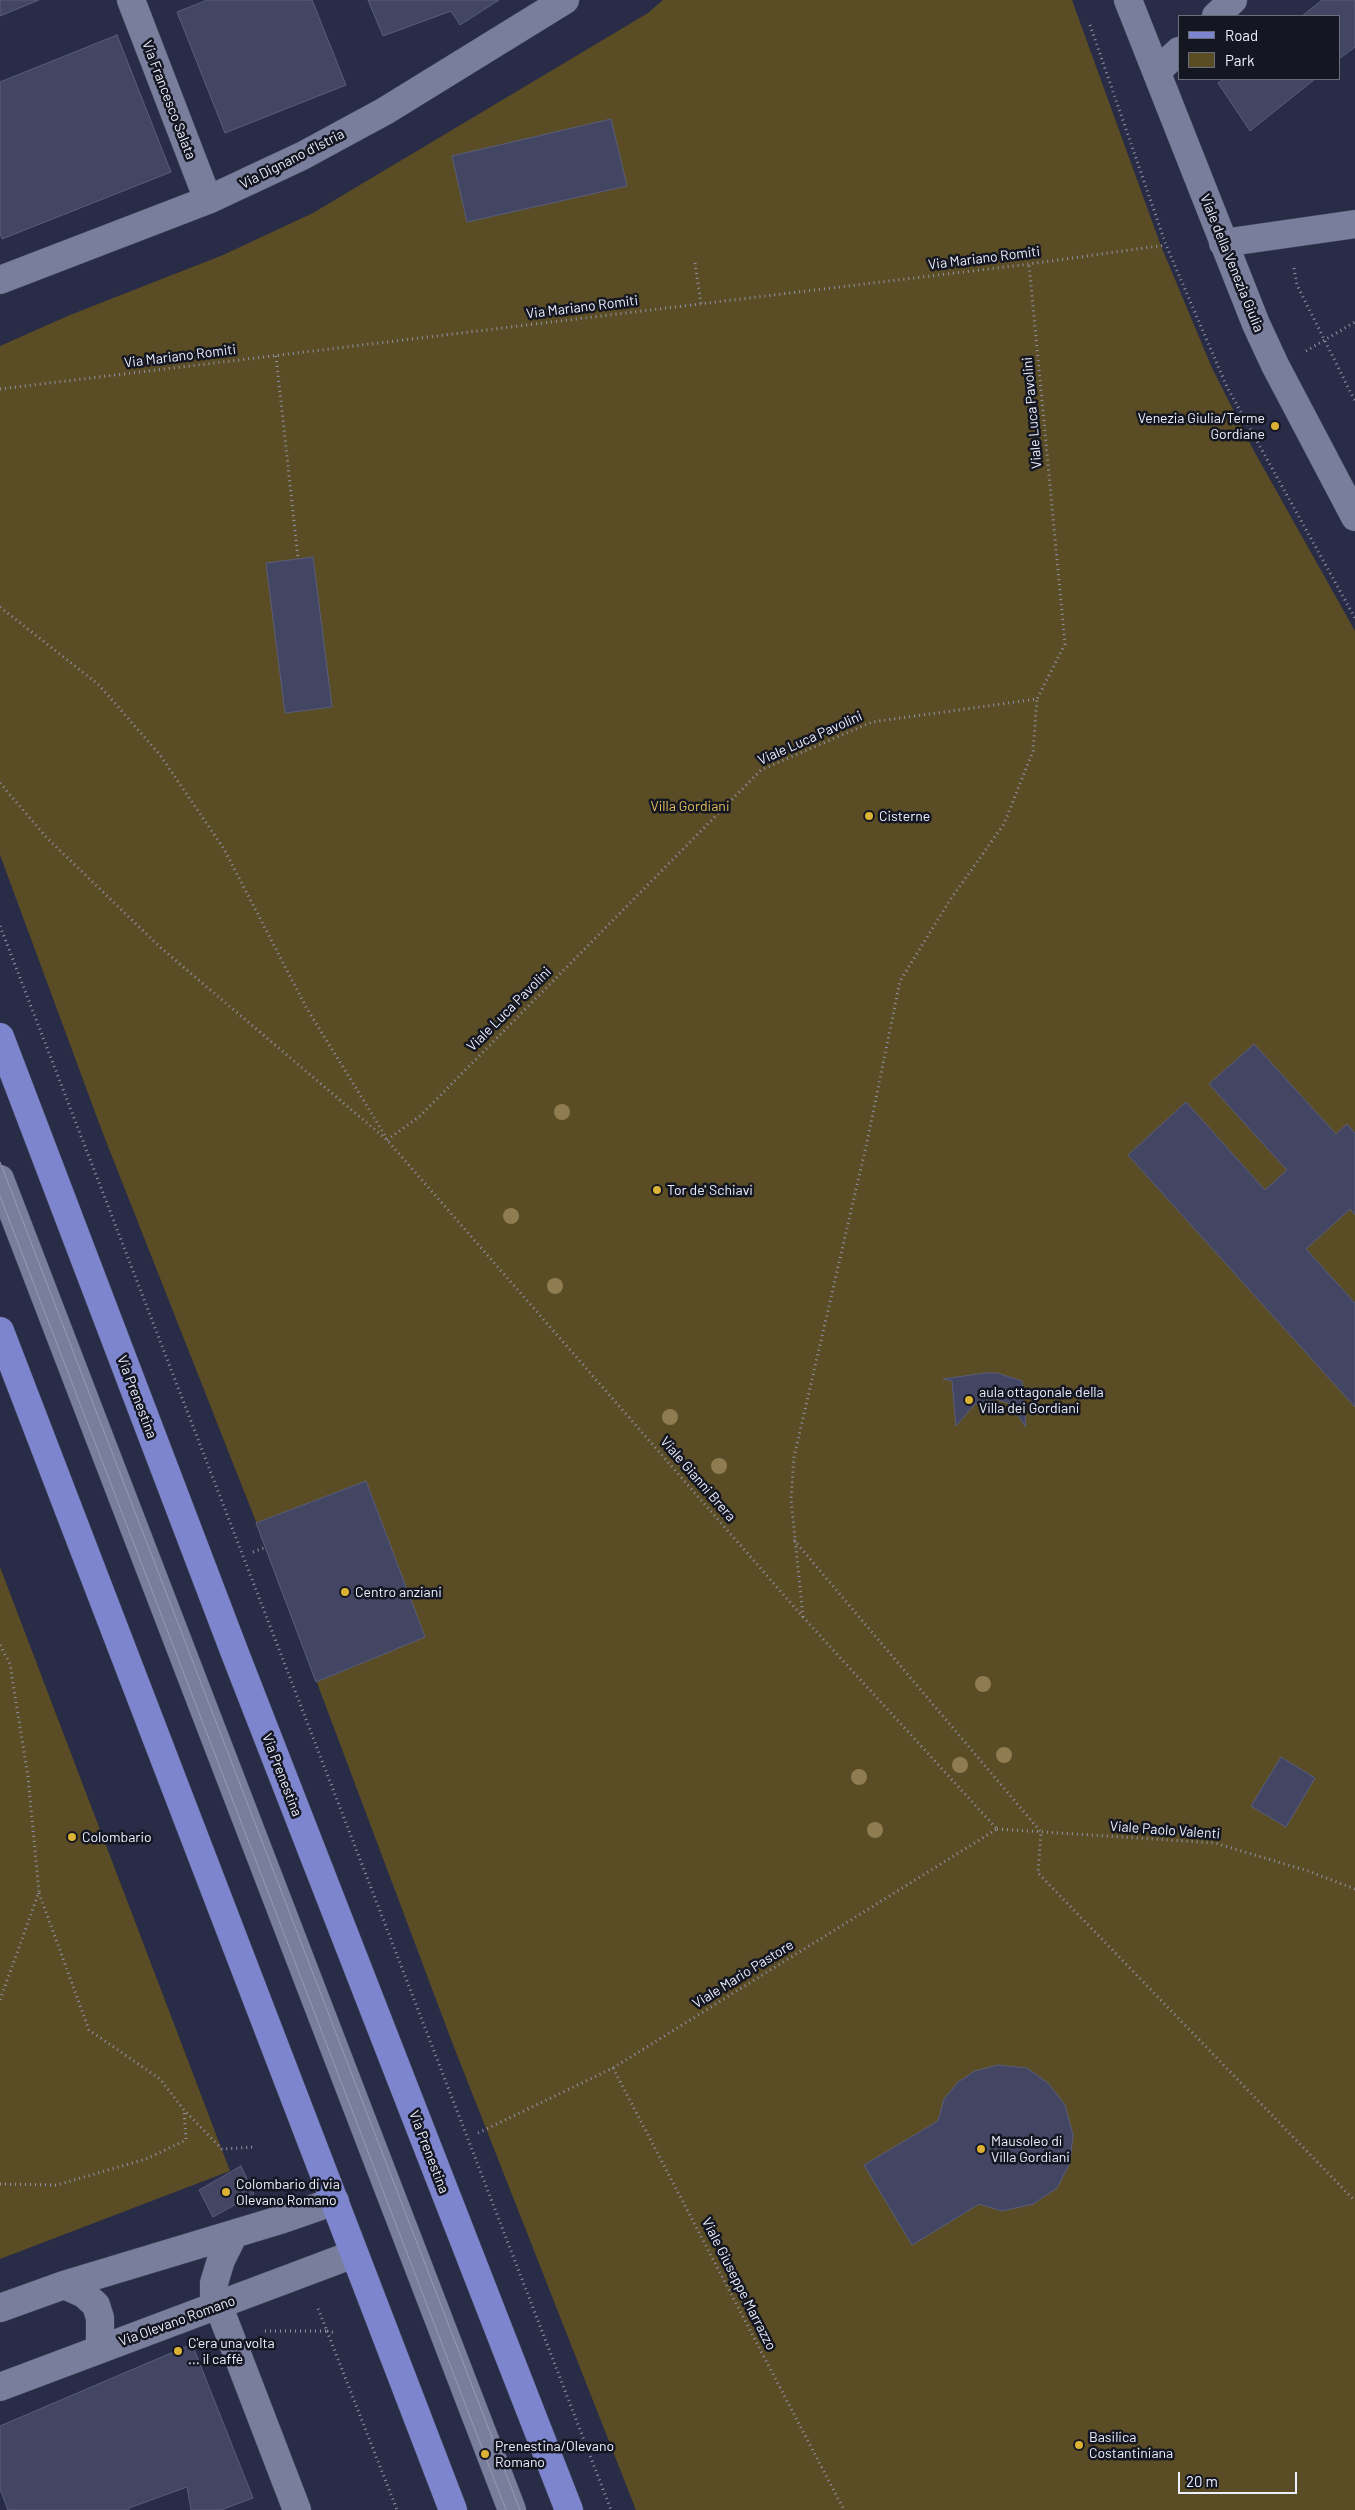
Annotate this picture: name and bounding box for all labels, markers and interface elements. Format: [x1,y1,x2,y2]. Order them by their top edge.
legend [1178,15,1340,80]
text: Road [1225,26,1258,44]
street label: Via Francesco Salata [139,38,199,162]
text: Park [1225,51,1254,69]
street label: Via Dignano d'Istria [237,125,347,193]
street label: Viale della Venezia Giulia [1197,192,1267,334]
street label: Via Mariano Romiti [927,243,1041,273]
street label: Via Mariano Romiti [525,292,639,322]
street label: Via Mariano Romiti [123,341,237,371]
street label: Viale Luca Pavolini [1019,356,1045,470]
place label: Venezia Giulia/Terme Gordiane [1138,410,1265,442]
marker: Venezia Giulia/Terme Gordiane [1269,420,1281,432]
street label: Viale Luca Pavolini [755,707,865,769]
park label: Villa Gordiani [651,798,729,814]
place label: Cisterne [879,808,930,824]
marker: Cisterne [863,810,875,822]
street label: Viale Luca Pavolini [463,963,555,1055]
place label: Tor de' Schiavi [667,1182,753,1198]
marker: Tor de' Schiavi [651,1184,663,1196]
street label: Via Prenestina [113,1353,161,1441]
place label: aula ottagonale della Villa dei Gordiani [979,1384,1104,1416]
marker: aula ottagonale della Villa dei Gordiani [963,1394,975,1406]
street label: Viale Gianni Brera [657,1433,739,1525]
place label: Centro anziani [355,1584,442,1600]
marker: Centro anziani [339,1586,351,1598]
street label: Via Prenestina [258,1731,306,1819]
street label: Viale Paolo Valenti [1109,1818,1221,1842]
place label: Colombario [82,1829,152,1845]
marker: Colombario [66,1831,78,1843]
street label: Viale Mario Pastore [689,1936,797,2012]
street label: Via Prenestina [405,2108,453,2196]
place label: Mausoleo di Villa Gordiani [991,2133,1070,2166]
marker: Mausoleo di Villa Gordiani [975,2143,987,2155]
place label: Colombario di via Olevano Romano [236,2176,340,2208]
marker: Colombario di via Olevano Romano [220,2186,232,2198]
street label: Viale Giuseppe Marrazzo [698,2215,780,2353]
street label: Via Olevano Romano [117,2292,237,2350]
place label: C'era una volta ... il caffè [188,2335,275,2368]
marker: C'era una volta ... il caffè [172,2345,184,2357]
place label: Basilica Costantiniana [1089,2429,1173,2462]
place label: Prenestina/Olevano Romano [495,2438,614,2470]
marker: Basilica Costantiniana [1073,2439,1085,2451]
marker: Prenestina/Olevano Romano [479,2448,491,2460]
scale bar [1180,2462,1299,2494]
text: 20 m [1186,2472,1218,2490]

